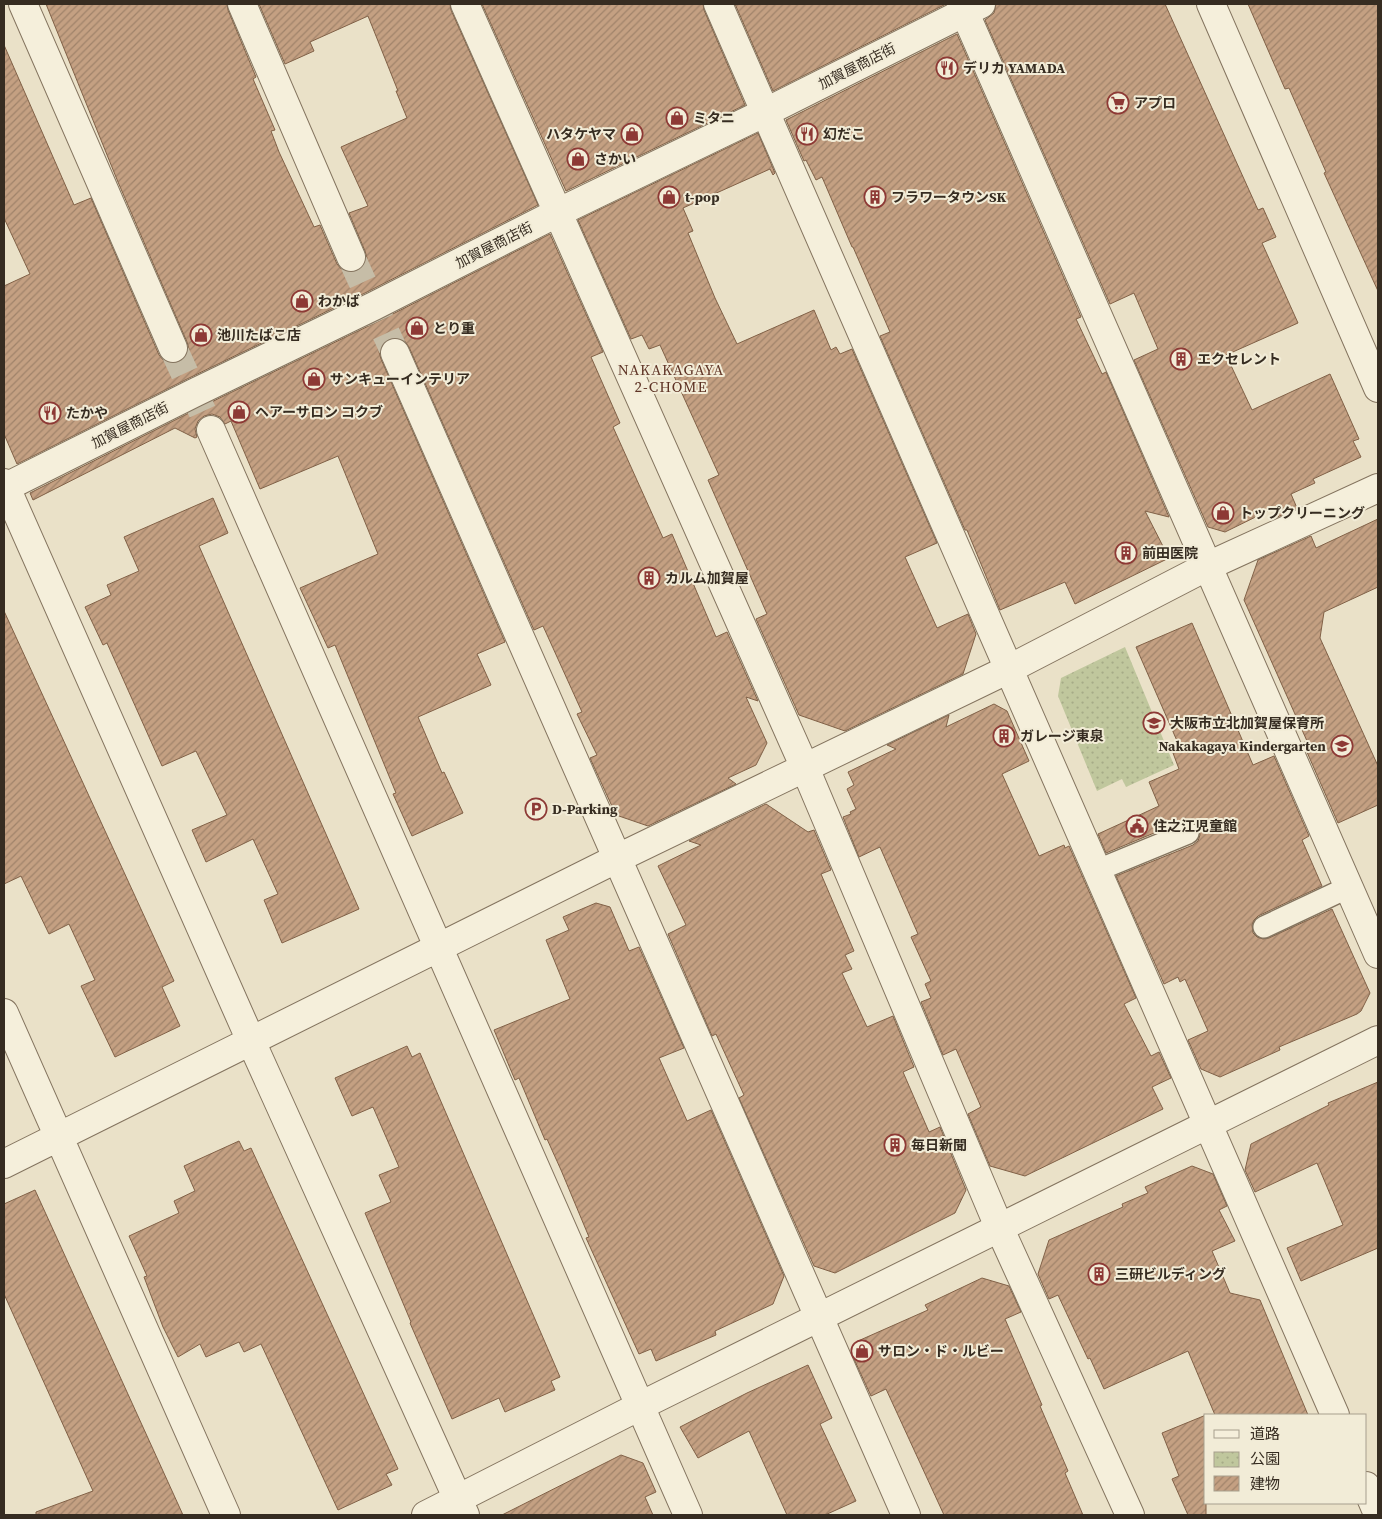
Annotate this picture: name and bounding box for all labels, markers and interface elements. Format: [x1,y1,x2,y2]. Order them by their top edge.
street label: 加賀屋商店街 [815,38,899,94]
restaurant icon: デリカ YAMADA [935,56,959,80]
place label: デリカ YAMADA [963,58,1066,78]
supermarket icon: アプロ [1106,91,1130,115]
place label: アプロ [1134,93,1176,113]
shop icon: ミタニ [665,106,689,130]
place label: ミタニ [693,108,735,128]
shop icon: ハタケヤマ [620,122,644,146]
restaurant icon: 幻だこ [795,122,819,146]
place label: ハタケヤマ [546,124,616,144]
place label: 幻だこ [823,124,865,144]
shop icon: さかい [566,147,590,171]
place label: さかい [594,149,636,169]
shop icon: t-pop [657,185,681,209]
building icon: フラワータウンSK [863,185,887,209]
place label: t-pop [685,187,720,207]
place label: フラワータウンSK [891,187,1007,207]
street label: 加賀屋商店街 [452,217,536,273]
shop icon: わかば [290,289,314,313]
place label: わかば [318,291,360,311]
shop icon: とり重 [405,316,429,340]
place label: とり重 [433,318,475,338]
shop icon: 池川たばこ店 [189,323,213,347]
place label: 池川たばこ店 [217,325,301,345]
building icon: エクセレント [1169,347,1193,371]
place label: エクセレント [1197,349,1281,369]
district label: NAKAKAGAYA 2-CHOME [618,359,724,397]
shop icon: サンキューインテリア [302,367,326,391]
place label: サンキューインテリア [330,369,470,389]
street label: 加賀屋商店街 [88,397,172,453]
shop icon: ヘアーサロン コクブ [227,400,251,424]
restaurant icon: たかや [38,401,62,425]
place label: ヘアーサロン コクブ [255,402,383,422]
place label: たかや [66,403,108,423]
shop icon: トップクリーニング [1211,501,1235,525]
place label: トップクリーニング [1239,503,1365,523]
building icon: 前田医院 [1114,541,1138,565]
place label: 前田医院 [1142,543,1198,563]
building icon: カルム加賀屋 [637,566,661,590]
place label: カルム加賀屋 [665,568,749,588]
school or university icon: 大阪市立北加賀屋保育所 [1142,711,1166,735]
place label: 大阪市立北加賀屋保育所 [1170,713,1324,733]
building icon: ガレージ東泉 [992,724,1016,748]
place label: ガレージ東泉 [1020,726,1104,746]
school or university icon: Nakakagaya Kindergarten [1330,734,1354,758]
place label: Nakakagaya Kindergarten [1158,736,1326,756]
parking icon: D-Parking [524,797,548,821]
place label: D-Parking [552,799,618,819]
public building icon: 住之江児童館 [1125,814,1149,838]
place label: 住之江児童館 [1153,816,1237,836]
building icon: 毎日新聞 [883,1133,907,1157]
place label: 毎日新聞 [911,1135,967,1155]
building icon: 三研ビルディング [1087,1262,1111,1286]
place label: 三研ビルディング [1115,1264,1226,1284]
shop icon: サロン・ド・ルビー [850,1339,874,1363]
place label: サロン・ド・ルビー [878,1341,1004,1361]
legend [1204,1414,1367,1504]
text: 道路 [1250,1423,1280,1444]
text: 公園 [1250,1448,1280,1469]
text: 建物 [1250,1473,1280,1494]

